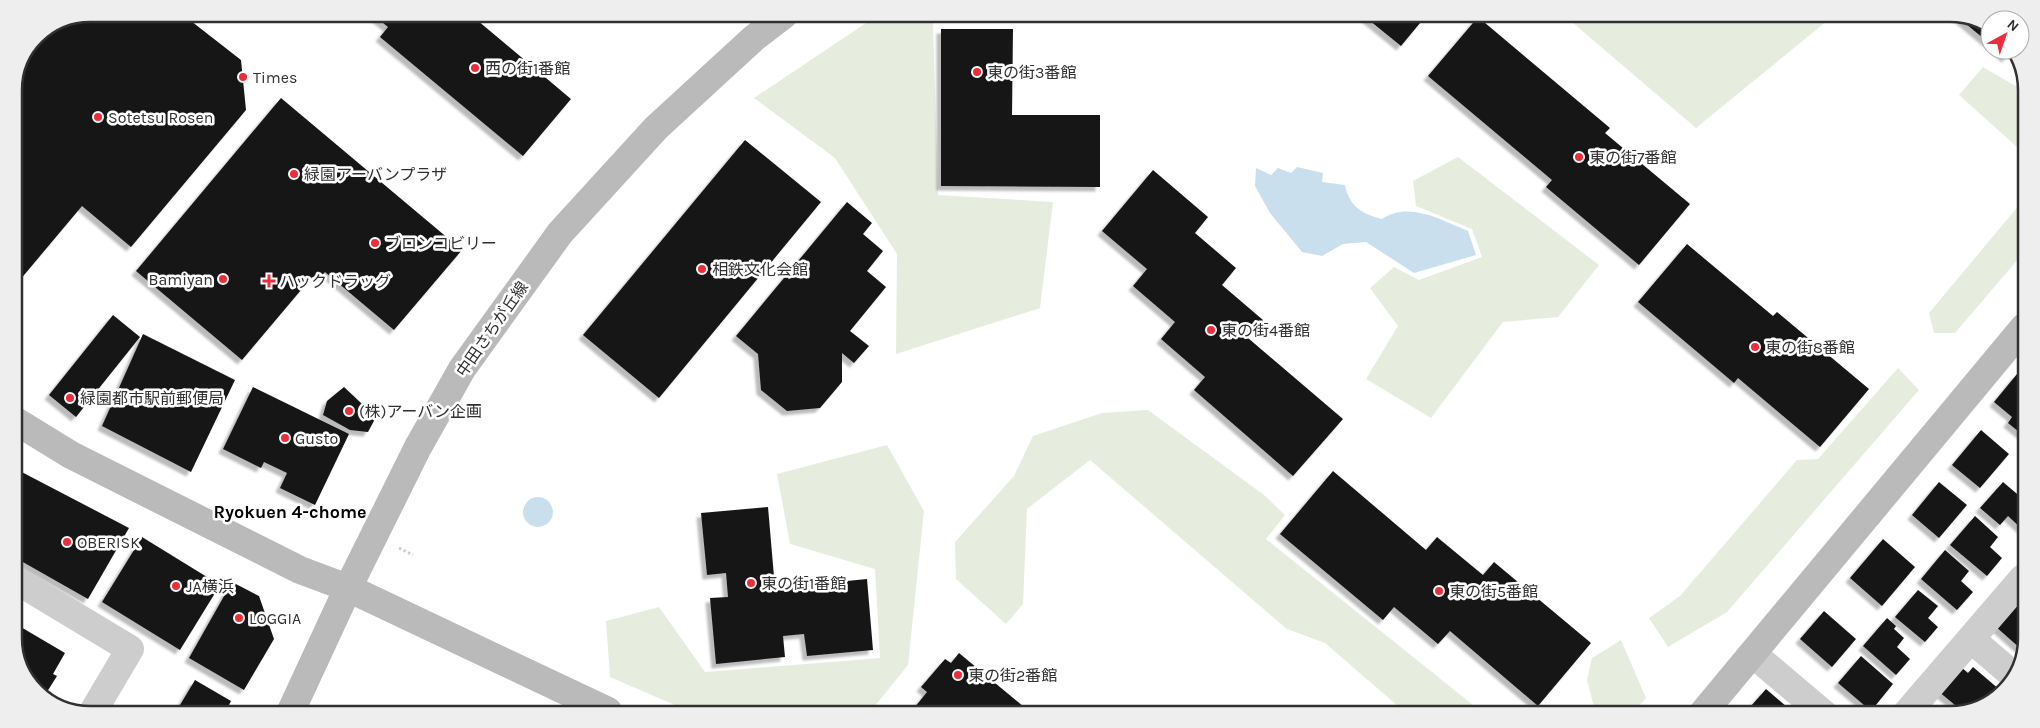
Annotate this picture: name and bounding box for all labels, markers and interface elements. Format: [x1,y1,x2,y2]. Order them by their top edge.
north arrow [1980,10,2030,60]
text: N [2004,16,2022,35]
place label: 西の街1番館 [485,59,570,78]
marker: 西の街1番館 [469,62,481,74]
place label: 東の街3番館 [987,63,1076,82]
marker: 東の街3番館 [971,66,983,78]
place label: Times [253,68,297,87]
marker: Times [237,71,249,83]
place label: Sotetsu Rosen [108,108,213,127]
marker: Sotetsu Rosen [92,111,104,123]
place label: 東の街7番館 [1589,148,1677,167]
marker: 東の街7番館 [1573,151,1585,163]
place label: 緑園アーバンプラザ [304,165,447,184]
marker: 緑園アーバンプラザ [288,168,300,180]
place label: ブロンコビリー [385,234,497,253]
marker: ブロンコビリー [369,237,381,249]
place label: 相鉄文化会館 [712,260,808,279]
marker: 相鉄文化会館 [696,263,708,275]
place label: Bamiyan [149,270,213,289]
place label: ハックドラッグ [279,272,391,291]
marker: Bamiyan [217,273,229,285]
marker: ハックドラッグ [263,275,275,287]
street label: 中田さちが丘線 [452,278,532,380]
place label: 東の街4番館 [1221,321,1310,340]
marker: 東の街4番館 [1205,324,1217,336]
place label: 東の街8番館 [1765,338,1855,357]
marker: 東の街8番館 [1749,341,1761,353]
place label: 緑園都市駅前郵便局 [80,389,224,408]
marker: 緑園都市駅前郵便局 [64,392,76,404]
place label: (株)アーバン企画 [359,402,482,421]
marker: (株)アーバン企画 [343,405,355,417]
place label: Gusto [295,429,338,448]
marker: Gusto [279,432,291,444]
district label: Ryokuen 4-chome [213,501,367,523]
place label: OBERISK [77,533,140,552]
marker: OBERISK [61,536,73,548]
place label: 東の街1番館 [761,574,846,593]
place label: JA横浜 [186,577,234,596]
marker: 東の街1番館 [745,577,757,589]
marker: JA横浜 [170,580,182,592]
place label: 東の街5番館 [1449,582,1538,601]
marker: 東の街5番館 [1433,585,1445,597]
place label: LOGGIA [249,609,301,628]
marker: LOGGIA [233,612,245,624]
place label: 東の街2番館 [968,666,1057,685]
marker: 東の街2番館 [952,669,964,681]

